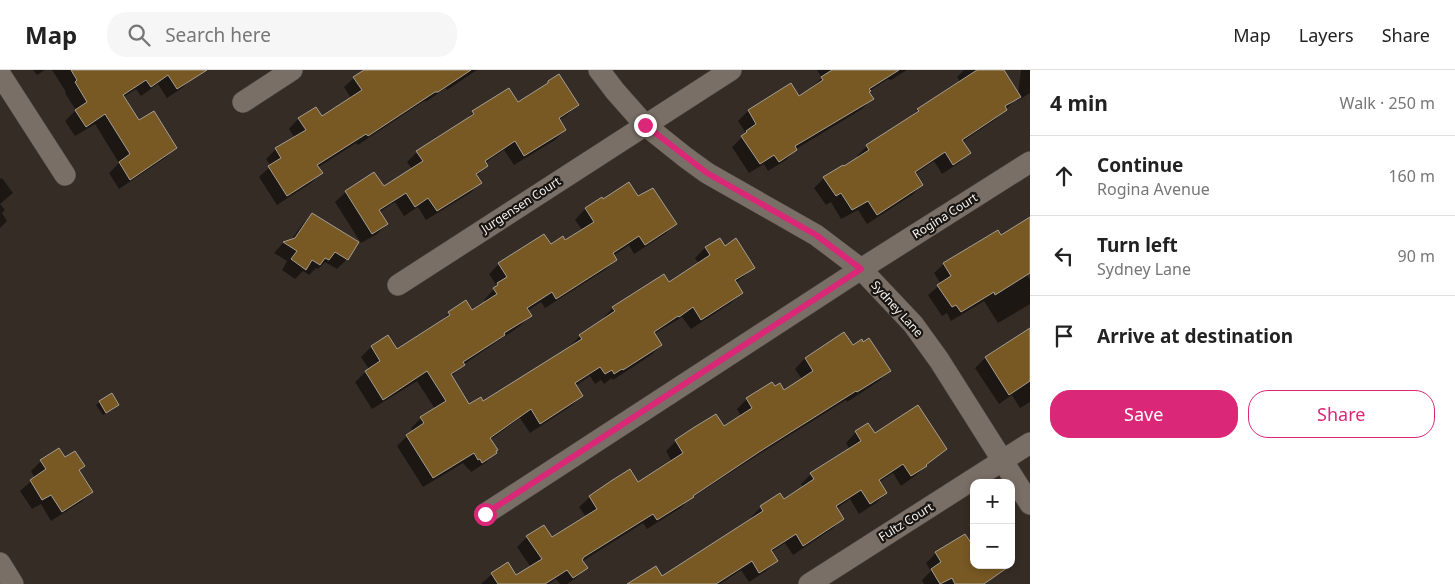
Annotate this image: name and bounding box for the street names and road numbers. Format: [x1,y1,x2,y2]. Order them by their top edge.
street label: Jurgensen Court [477,172,564,237]
street label: Rogina Court [909,188,981,242]
street label: Sydney Lane [867,277,927,341]
street label: Fultz Court [875,498,937,545]

